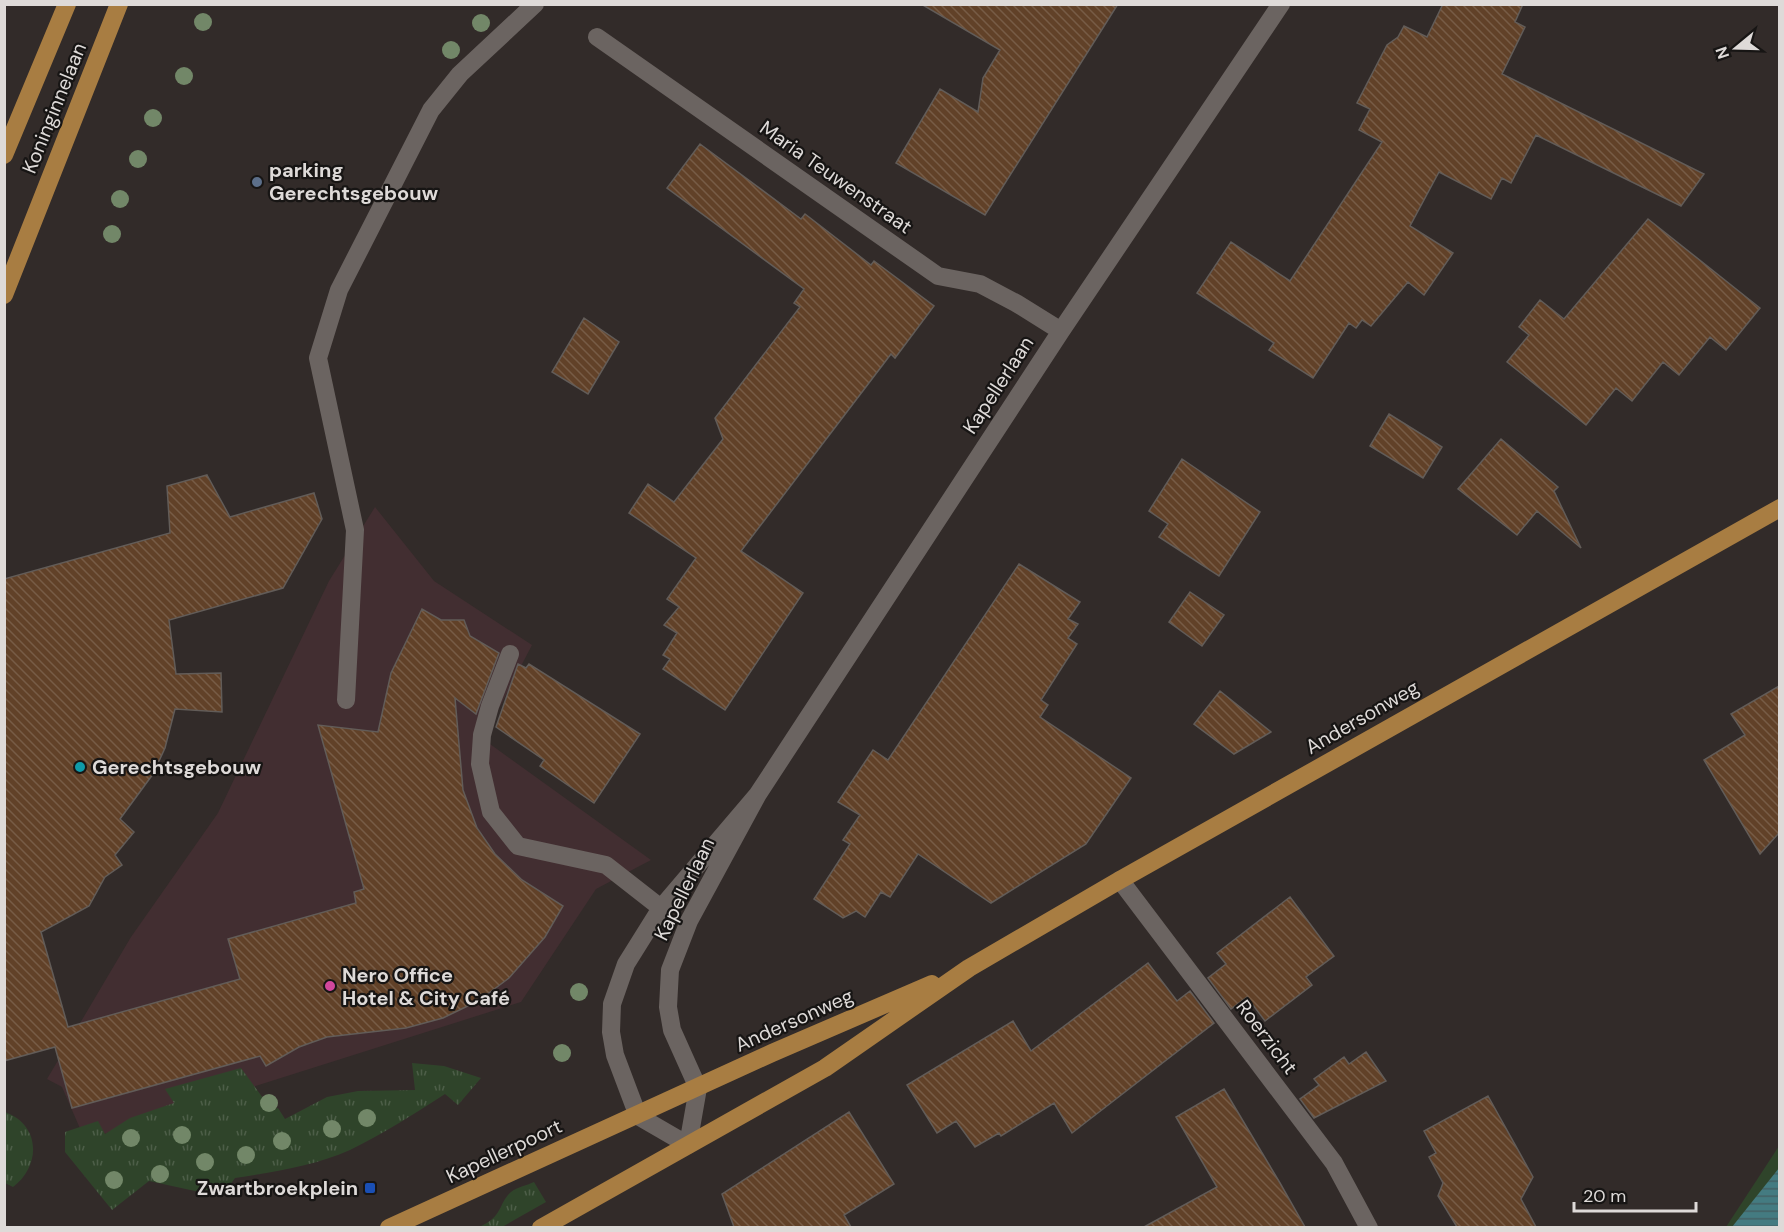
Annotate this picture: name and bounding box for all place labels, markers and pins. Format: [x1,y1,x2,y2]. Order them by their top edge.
place label: parking Gerechtsgebouw [269,157,439,206]
marker: parking Gerechtsgebouw [250,175,264,189]
place label: Gerechtsgebouw [92,754,262,780]
marker: Gerechtsgebouw [73,760,87,774]
place label: Nero Office Hotel & City Café [342,962,510,1011]
marker: Nero Office Hotel & City Café [323,979,337,993]
place label: Zwartbroekplein [197,1175,358,1201]
marker: Zwartbroekplein [363,1181,377,1195]

